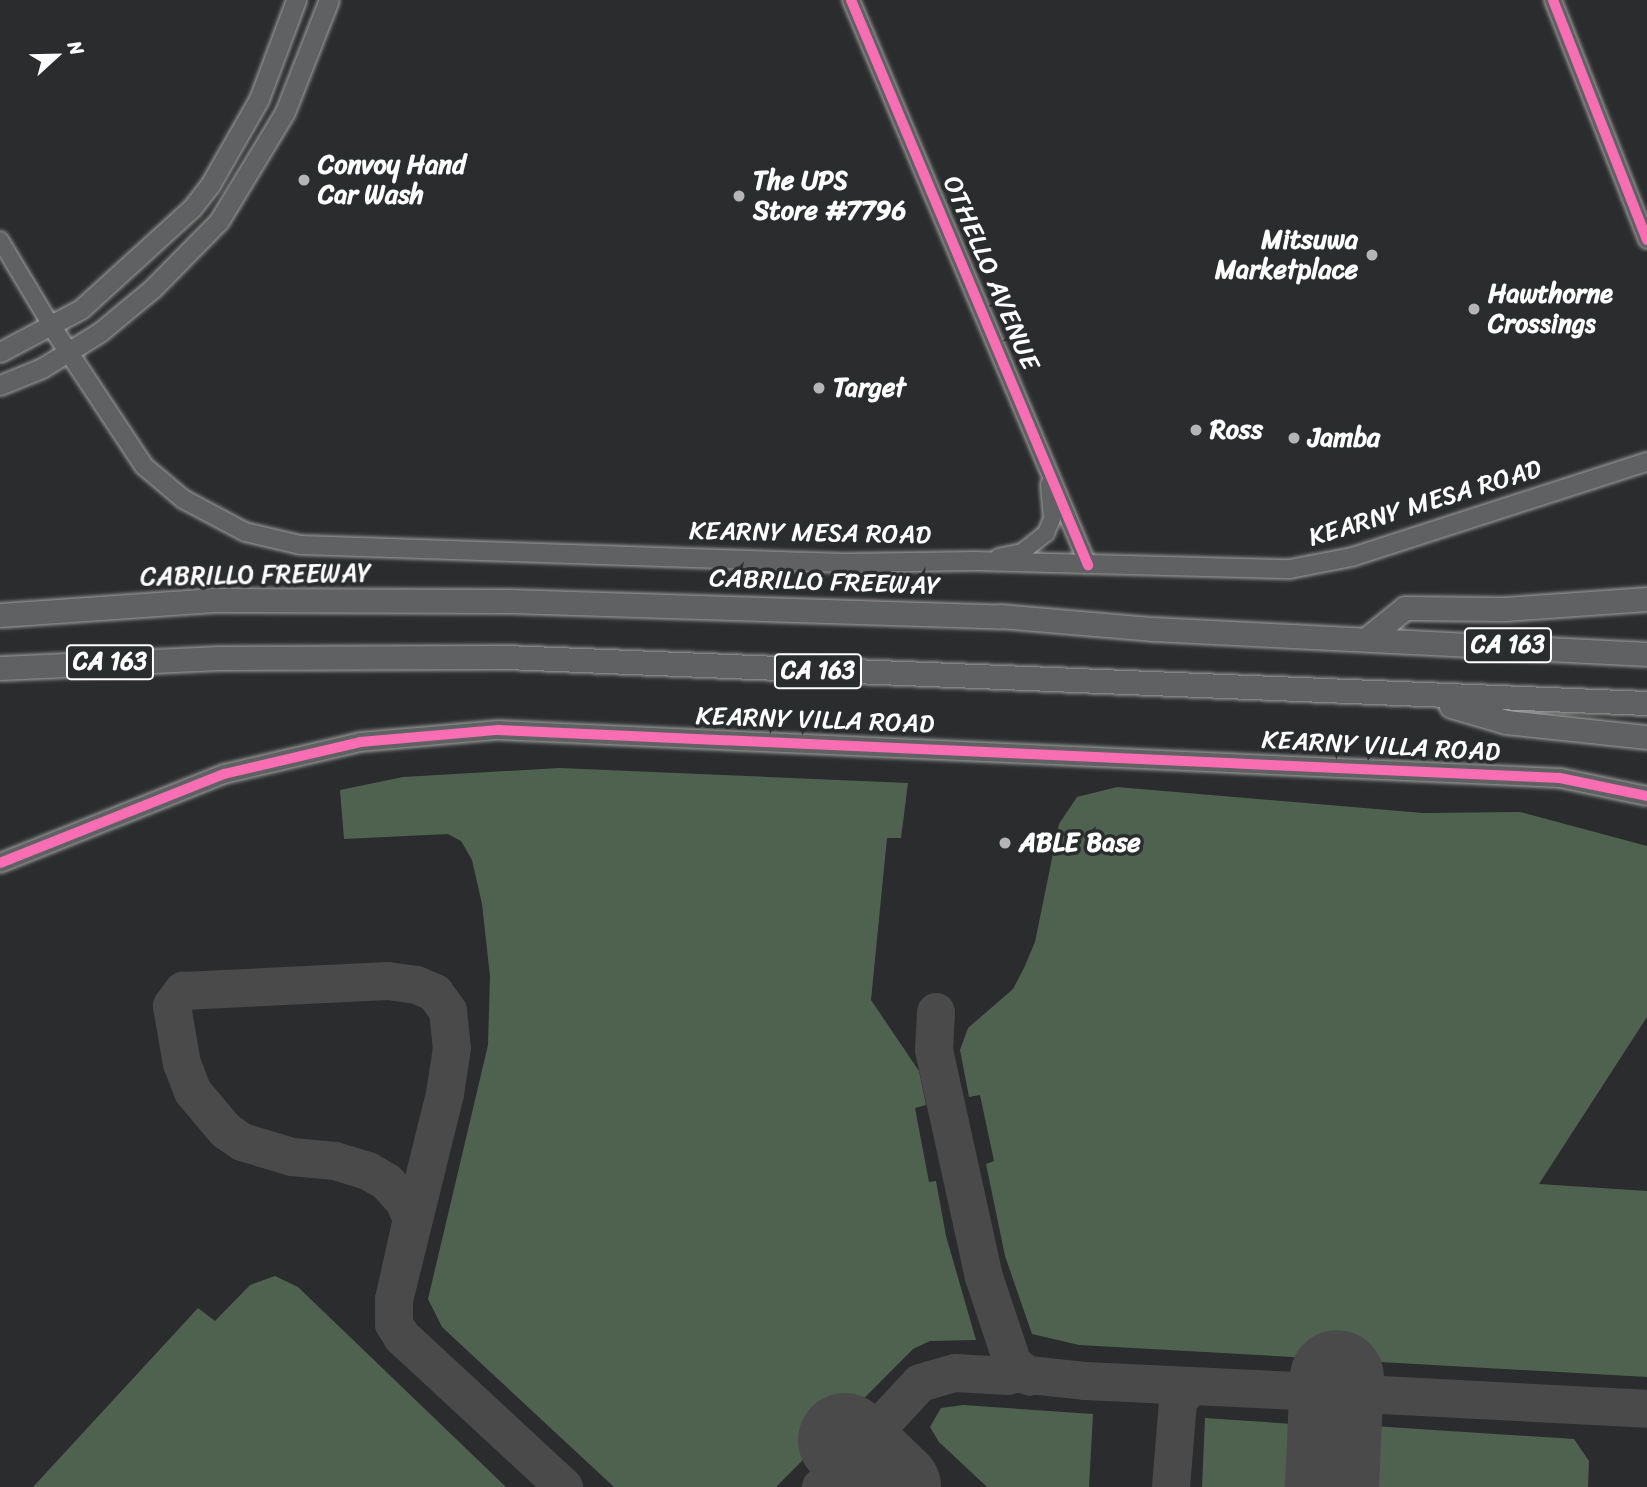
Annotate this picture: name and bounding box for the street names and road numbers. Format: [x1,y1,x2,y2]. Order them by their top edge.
street label: OTHELLO AVENUE [936,171,1046,375]
street label: KEARNY MESA ROAD [1304,453,1546,553]
street label: KEARNY MESA ROAD [688,515,932,551]
street label: CABRILLO FREEWAY [140,557,372,593]
street label: CABRILLO FREEWAY [709,562,941,602]
road number: CA 163 [1462,624,1554,666]
road number: CA 163 [64,642,156,682]
road number: CA 163 [772,650,864,692]
street label: KEARNY VILLA ROAD [694,700,936,740]
street label: KEARNY VILLA ROAD [1260,724,1502,768]

